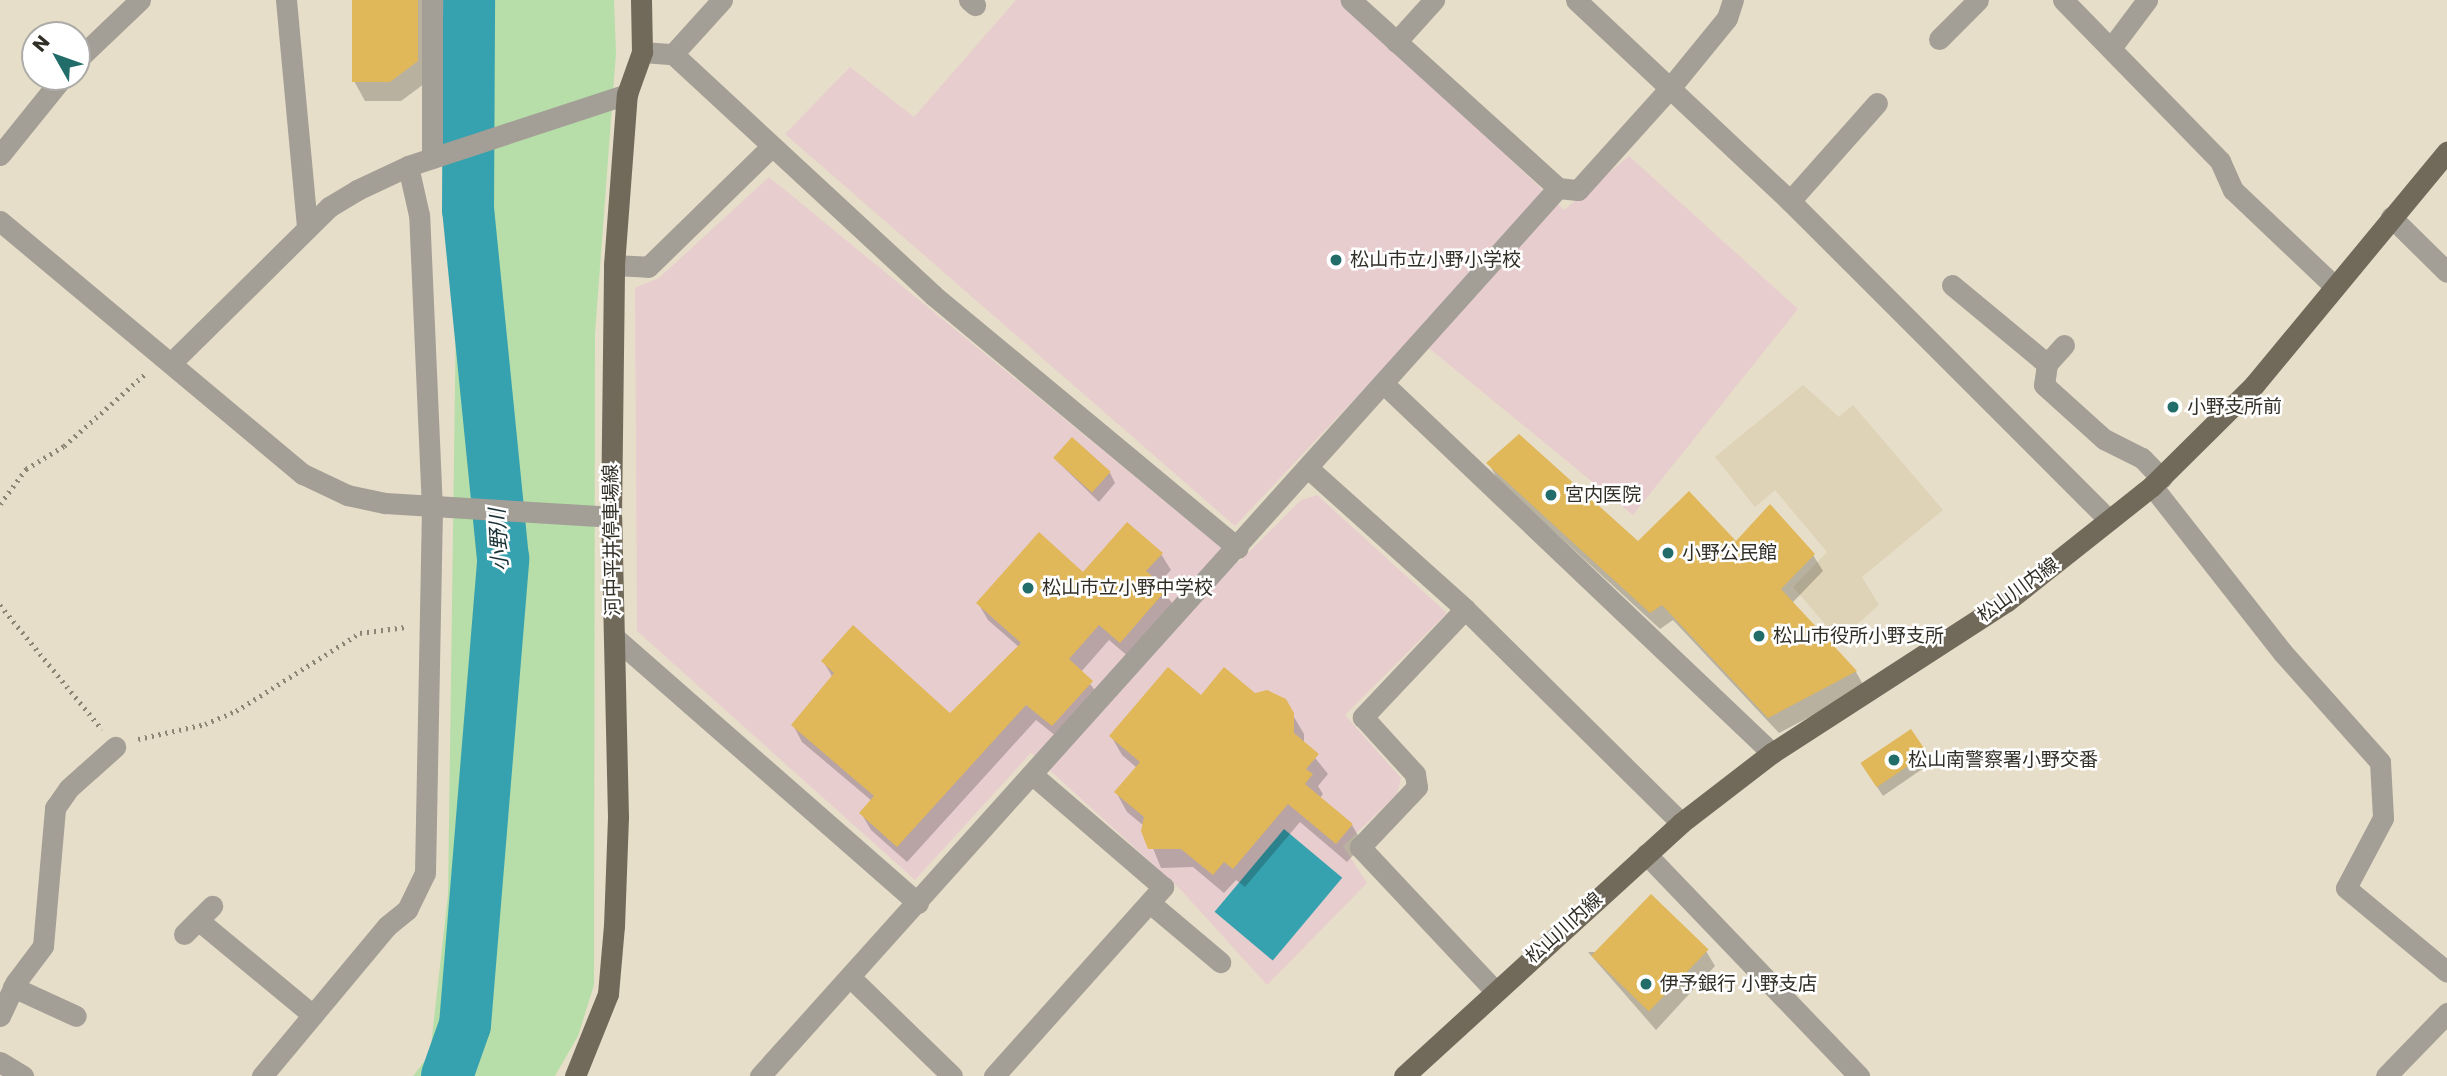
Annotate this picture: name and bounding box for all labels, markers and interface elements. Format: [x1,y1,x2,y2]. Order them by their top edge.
north arrow [21,21,91,91]
text: N [26,29,56,58]
place label: 松山市立小野小学校 [1350,249,1521,271]
marker: 松山市立小野小学校 [1328,252,1344,268]
place label: 小野支所前 [2187,396,2282,418]
marker: 小野支所前 [2165,399,2181,415]
street label: 河中平井停車場線 [599,464,625,616]
place label: 宮内医院 [1565,484,1641,506]
marker: 宮内医院 [1543,487,1559,503]
water label: 小野川 [485,508,513,572]
place label: 小野公民館 [1682,542,1777,564]
marker: 小野公民館 [1660,545,1676,561]
street label: 松山川内線 [1973,553,2063,627]
place label: 松山市立小野中学校 [1042,577,1213,599]
marker: 松山市立小野中学校 [1020,580,1036,596]
place label: 松山市役所小野支所 [1773,625,1944,647]
marker: 松山市役所小野支所 [1751,628,1767,644]
place label: 松山南警察署小野交番 [1908,749,2098,771]
marker: 松山南警察署小野交番 [1886,752,1902,768]
street label: 松山川内線 [1521,888,1607,968]
place label: 伊予銀行 小野支店 [1660,973,1817,995]
marker: 伊予銀行 小野支店 [1638,976,1654,992]

